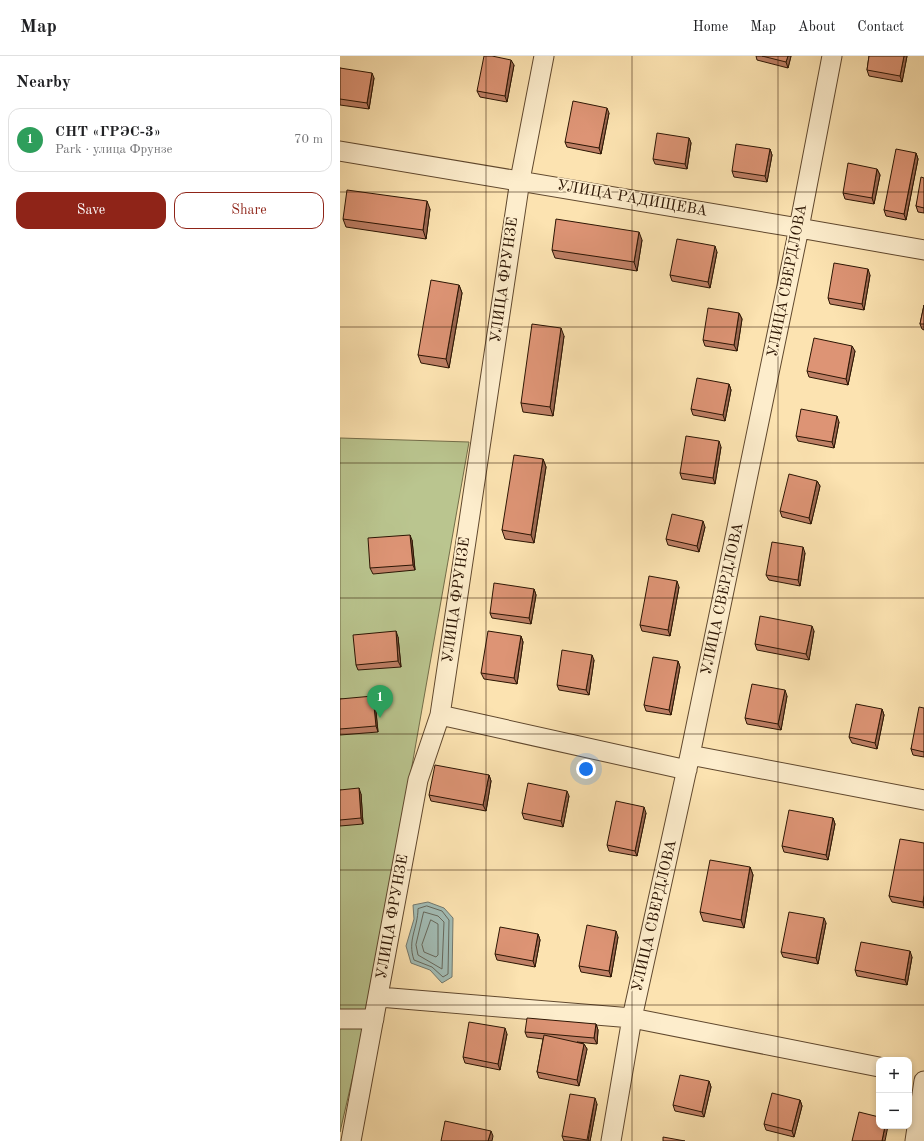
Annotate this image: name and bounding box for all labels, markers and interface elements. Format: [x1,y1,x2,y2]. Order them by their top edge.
text: Map [20,18,57,37]
text: Home [693,20,728,34]
text: Map [750,20,776,34]
text: About [798,20,835,34]
text: Contact [857,20,904,34]
text: Nearby [16,74,71,91]
text: СНТ «ГРЭС-3» [55,125,161,140]
text: 1 [26,133,34,146]
text: 70 m [294,133,323,146]
text: Park · улица Фрунзе [55,143,173,156]
street label: УЛИЦА РАДИЩЕВА [556,178,709,220]
button: Save [16,192,166,229]
button: Share [174,192,324,229]
street label: УЛИЦА СВЕРДЛОВА [766,203,810,359]
street label: УЛИЦА ФРУНЗЕ [489,216,521,344]
street label: УЛИЦА СВЕРДЛОВА [699,521,747,677]
street label: УЛИЦА ФРУНЗЕ [441,536,473,664]
pin: 1 [367,685,393,718]
your location [576,759,596,779]
street label: УЛИЦА СВЕРДЛОВА [630,838,680,993]
street label: УЛИЦА ФРУНЗЕ [375,853,411,981]
map controls [876,1057,912,1129]
button: + [876,1057,912,1093]
button: − [876,1093,912,1129]

